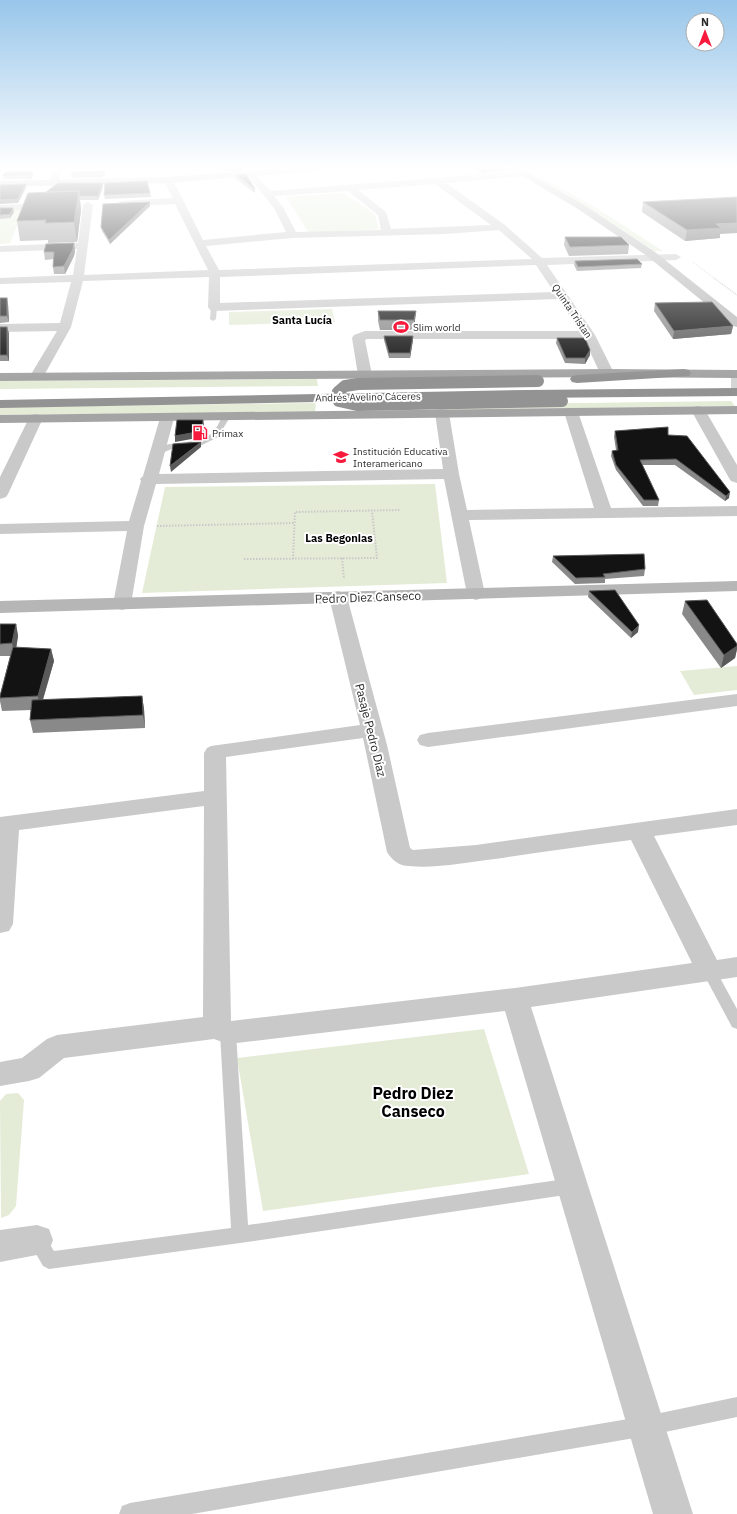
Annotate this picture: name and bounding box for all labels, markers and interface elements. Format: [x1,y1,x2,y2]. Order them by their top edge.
north arrow [685,12,725,52]
text: N [701,15,709,29]
street label: Quinta Tristan [549,281,595,341]
district label: Santa Lucía [272,313,332,327]
sports icon: Slim world [392,318,410,336]
place label: Slim world [413,321,461,334]
street label: Andrés Avelino Cáceres [315,390,421,404]
fuel station icon: Primax [191,424,209,442]
place label: Primax [212,427,243,440]
place label: Institución Educativa Interamericano [353,445,448,470]
school or university icon: Institución Educativa Interamericano [332,448,350,466]
district label: Las Begonias [305,531,373,545]
street label: Pedro Diez Canseco [315,588,422,606]
street label: Pasaje Pedro Díaz [352,682,390,779]
district label: Pedro Diez Canseco [372,1083,454,1121]

